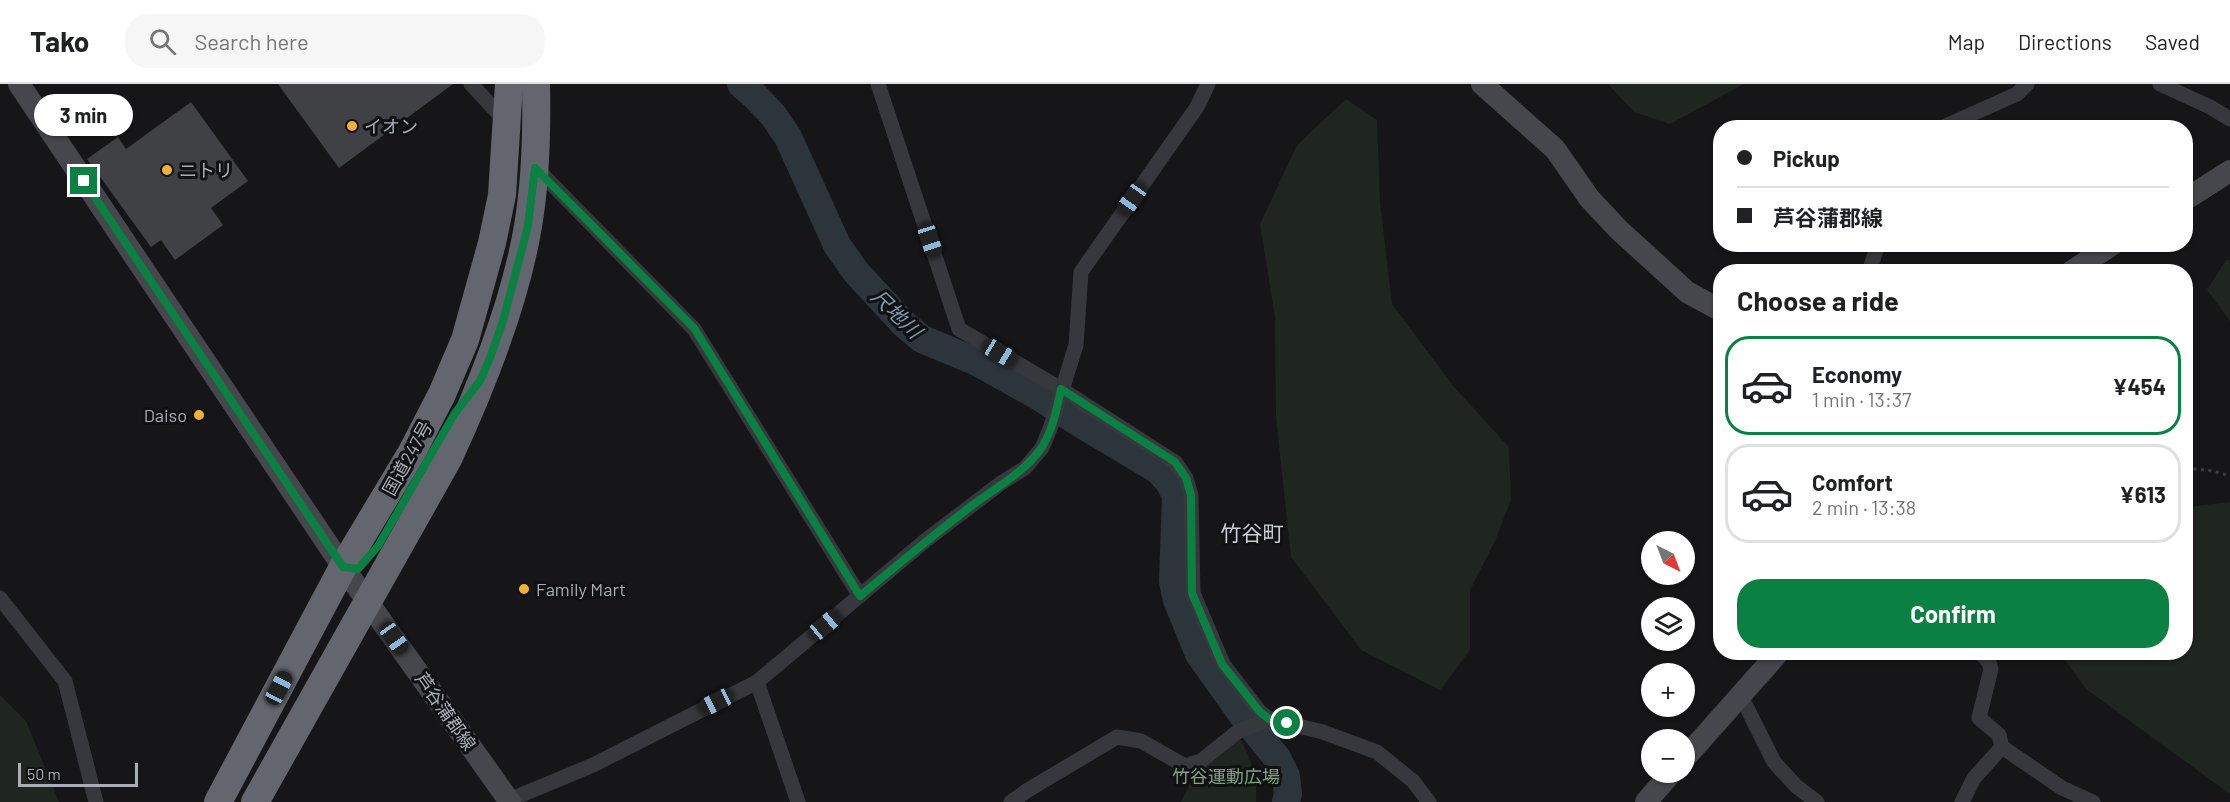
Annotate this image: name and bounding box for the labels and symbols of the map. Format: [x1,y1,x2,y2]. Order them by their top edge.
callout: 3 min [34,94,134,136]
place label: イオン [364,115,418,137]
marker: イオン [345,119,359,133]
place label: ニトリ [179,159,233,181]
marker: ニトリ [160,163,174,177]
route end [70,167,97,194]
car [1114,179,1150,219]
car [916,220,944,260]
water label: 尺地川 [867,284,928,344]
car [980,336,1020,370]
place label: Daiso [144,404,187,426]
marker: Daiso [192,408,206,422]
street label: 国道247号 [378,417,436,499]
district label: 竹谷町 [1221,520,1284,545]
north arrow [1641,531,1695,585]
place label: Family Mart [536,578,626,600]
marker: Family Mart [517,582,531,596]
car [805,607,845,643]
car [376,618,412,658]
car [263,668,295,708]
street label: 芦谷蒲郡線 [411,668,481,754]
car [696,686,736,718]
route start [1273,709,1300,736]
scale bar [18,760,138,788]
park label: 竹谷運動広場 [1172,765,1280,787]

